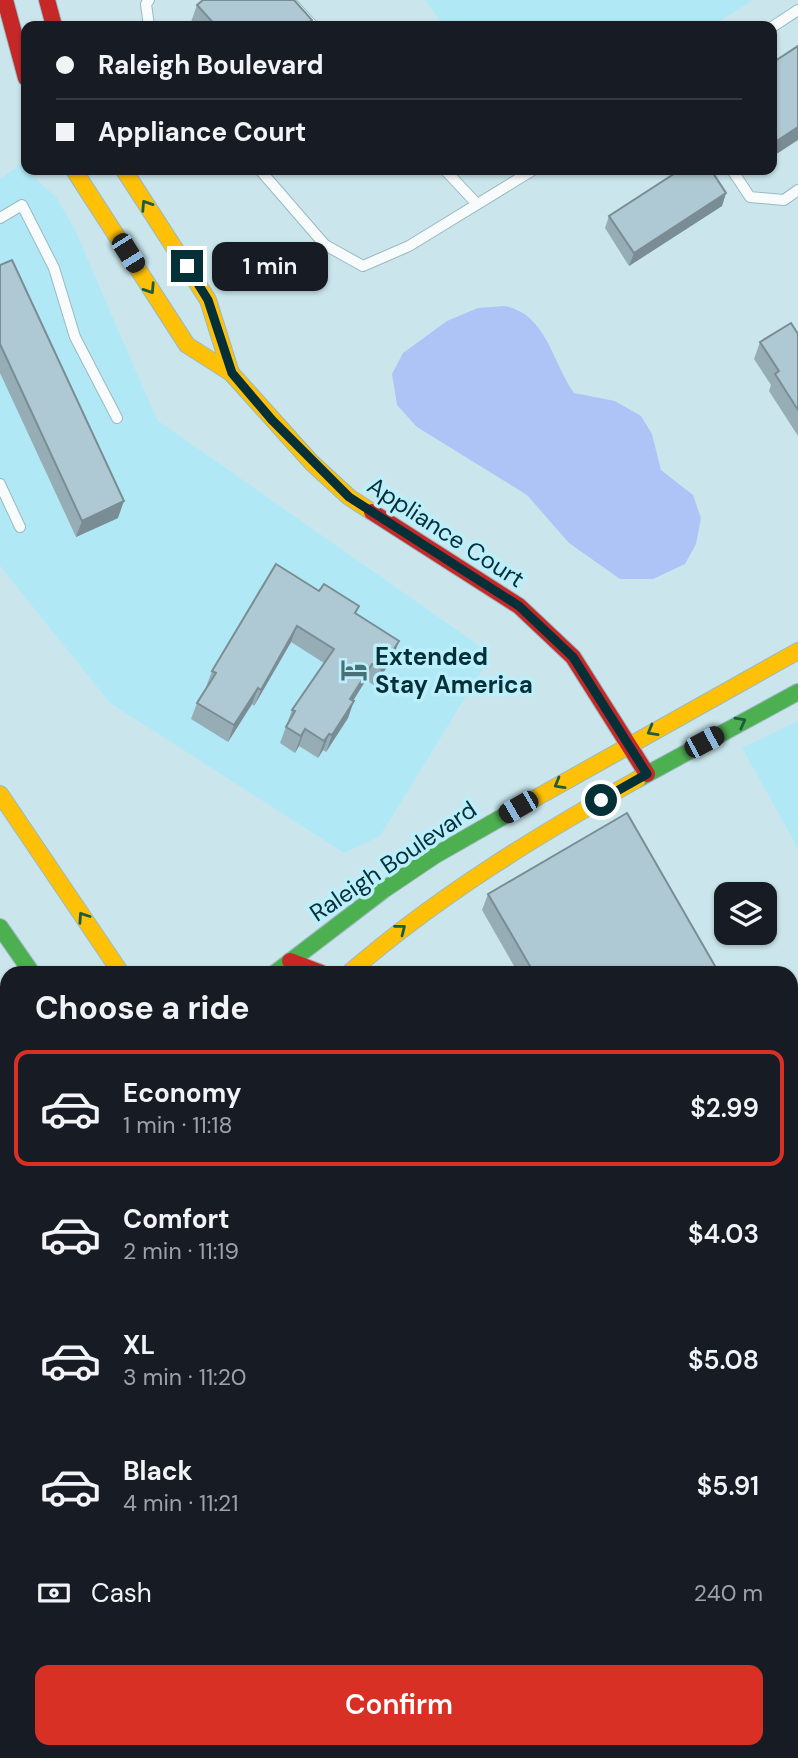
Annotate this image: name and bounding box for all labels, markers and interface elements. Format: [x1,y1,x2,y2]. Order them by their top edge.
text: Raleigh Boulevard [98,48,324,82]
text: Appliance Court [98,115,306,149]
one-way arrow [142,199,155,212]
car [108,230,149,276]
callout: 1 min [212,242,327,290]
route end [171,250,203,282]
text: 1 min [243,251,297,281]
one-way arrow [142,281,155,294]
street label: Appliance Court [362,470,530,594]
place label: Extended Stay America [375,641,533,700]
hotel icon: Extended Stay America [339,655,369,685]
one-way arrow [734,717,747,730]
one-way arrow [647,723,659,736]
car [681,723,728,761]
one-way arrow [553,776,566,789]
route start [585,784,617,816]
car [495,787,542,827]
street label: Raleigh Boulevard [304,794,482,928]
map controls [714,882,777,945]
button: layers [714,882,777,945]
one-way arrow [78,912,91,925]
one-way arrow [393,924,405,937]
text: Choose a ride [35,987,250,1029]
text: Economy [123,1076,241,1110]
icon: car [39,1077,102,1140]
text: $2.99 [690,1091,759,1125]
text: 1 min · 11:18 [123,1110,232,1140]
text: Comfort [123,1202,229,1236]
icon: car [39,1203,102,1266]
text: $4.03 [688,1217,759,1251]
text: 2 min · 11:19 [123,1236,239,1266]
text: XL [123,1328,155,1362]
icon: car [39,1329,102,1392]
text: $5.08 [688,1343,759,1377]
text: 3 min · 11:20 [123,1362,246,1392]
text: Black [123,1454,193,1488]
icon: car [39,1455,102,1518]
text: $5.91 [697,1469,759,1503]
text: 4 min · 11:21 [123,1488,239,1518]
icon: cash [35,1574,73,1612]
text: Cash [91,1576,152,1610]
text: 240 m [694,1578,763,1608]
button: Confirm [35,1665,763,1745]

